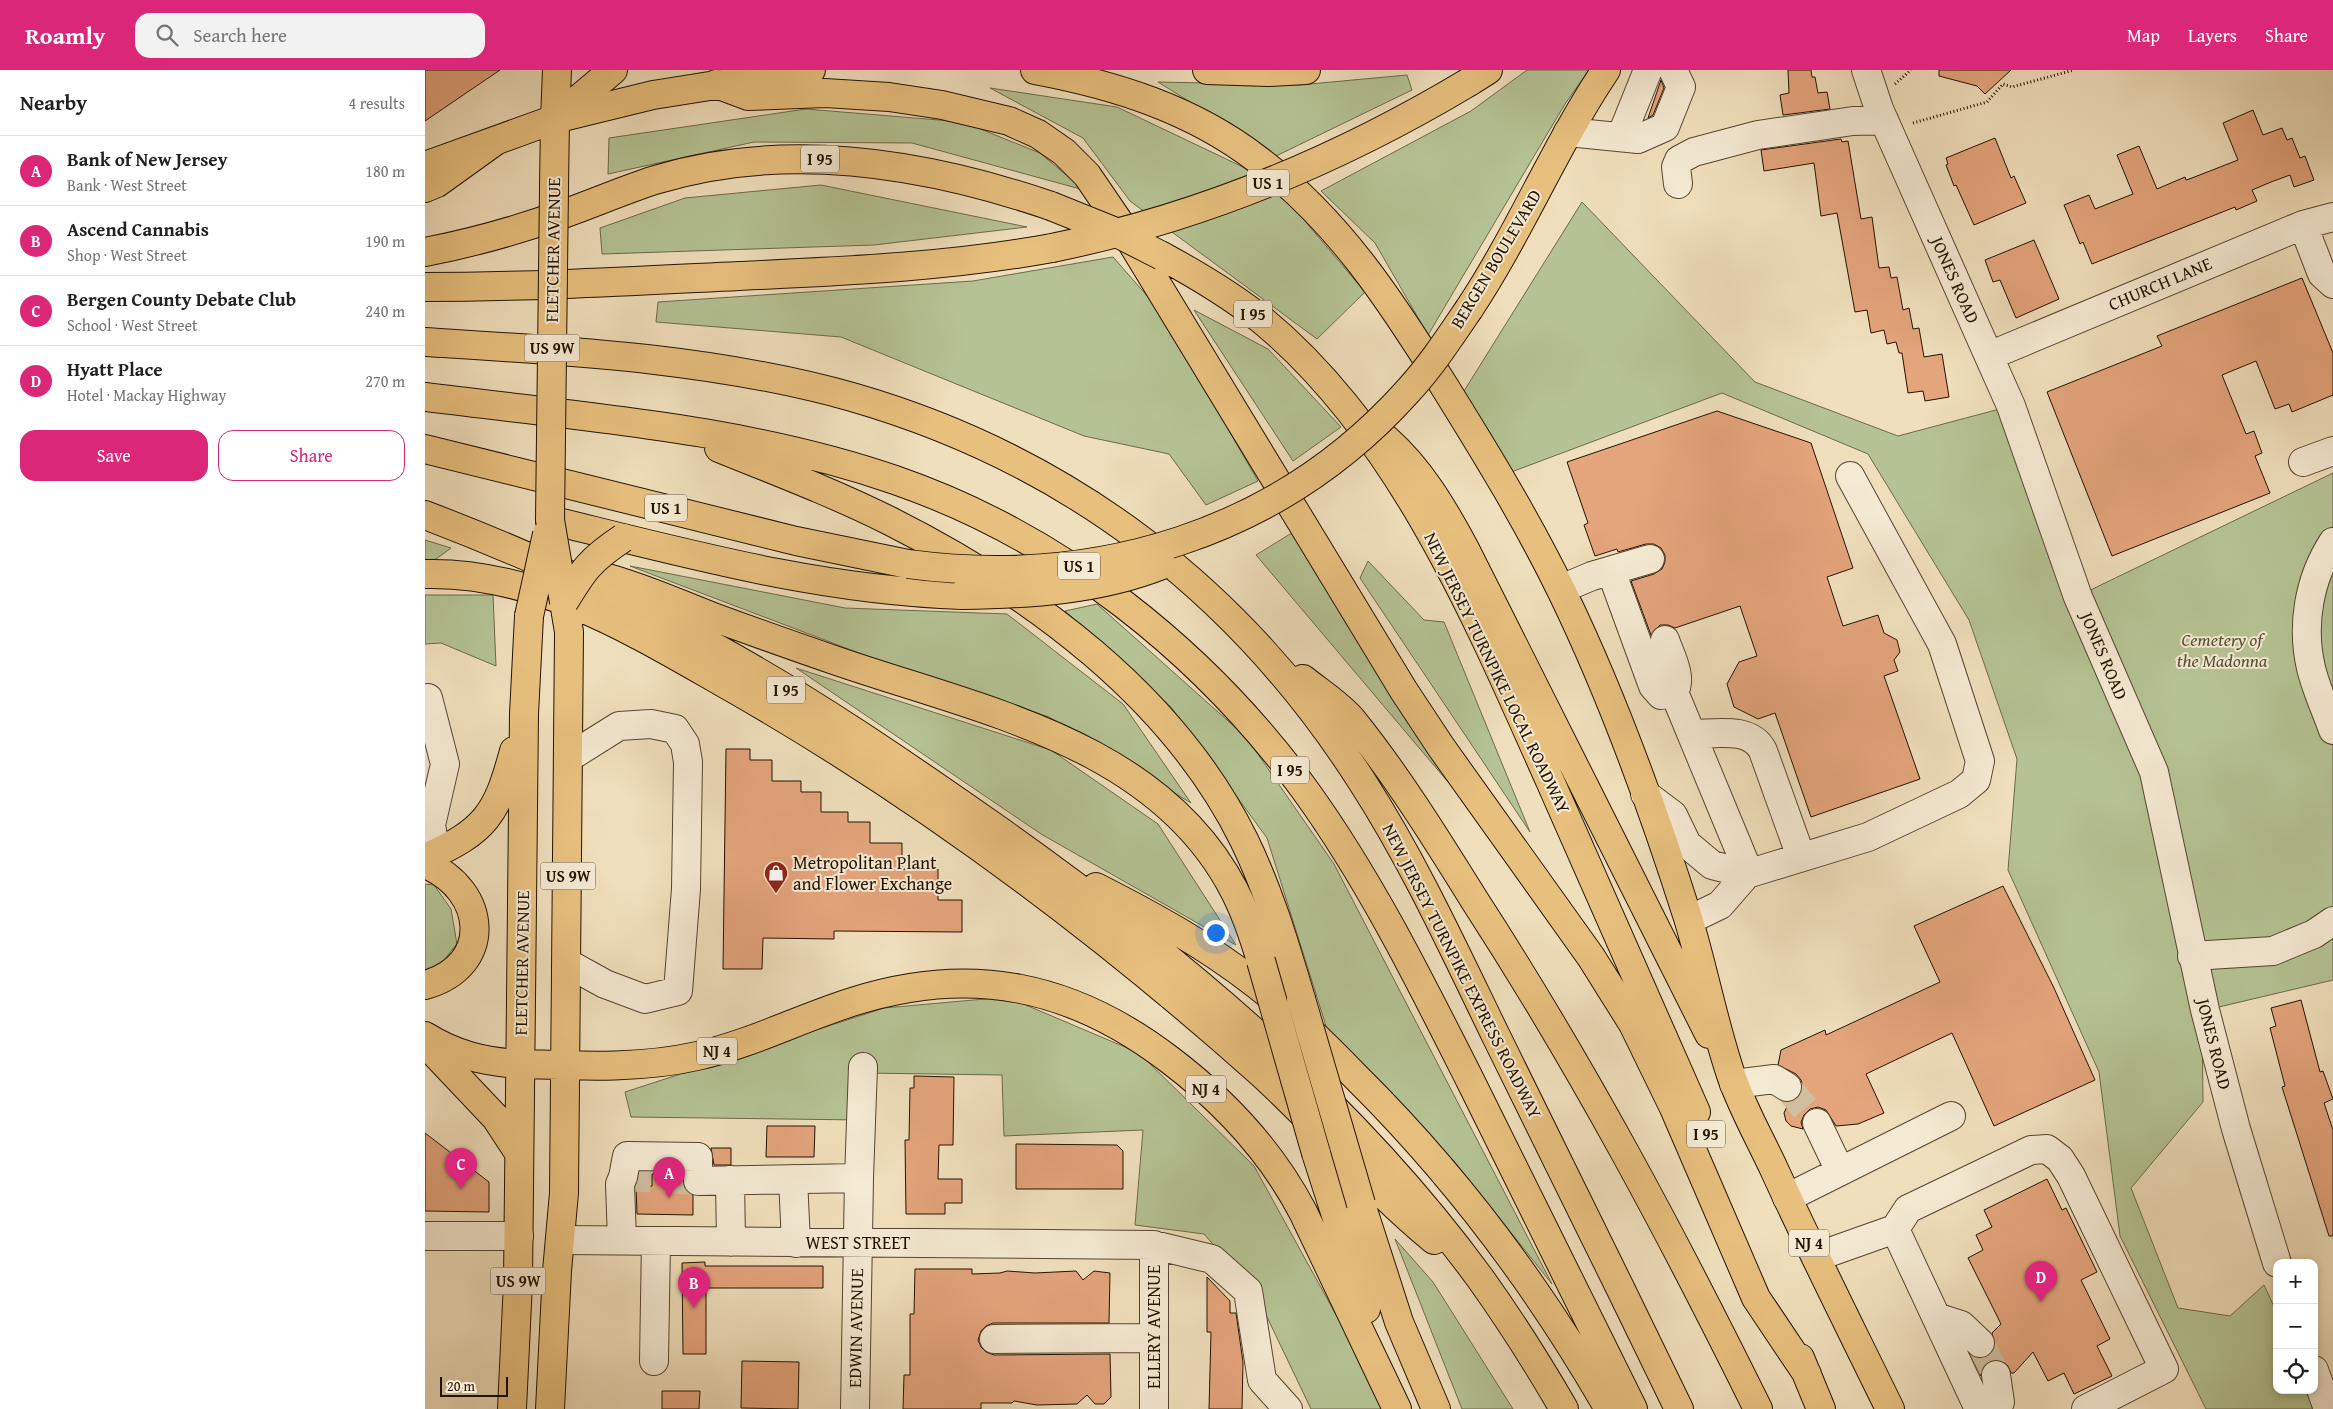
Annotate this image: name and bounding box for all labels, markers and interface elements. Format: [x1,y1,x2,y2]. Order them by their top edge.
search box [135,13,485,58]
text: Roamly [25,18,105,53]
icon: search [153,21,181,49]
text: Search here [193,21,287,49]
text: Map [2127,22,2160,49]
text: Layers [2188,22,2237,49]
text: Share [2265,22,2308,49]
text: Nearby [20,87,87,118]
text: 4 results [348,91,405,115]
text: Bank of New Jersey [67,145,227,173]
road number: I 95 [801,146,839,172]
text: A [31,159,41,183]
text: 180 m [365,159,405,183]
road number: US 1 [1247,170,1289,196]
text: Bank · West Street [67,173,187,197]
street label: FLETCHER AVENUE [538,177,567,323]
street label: BERGEN BOULEVARD [1443,184,1548,334]
text: Ascend Cannabis [67,215,209,243]
text: B [31,229,41,253]
text: 190 m [365,229,405,253]
street label: JONES ROAD [1923,230,1987,328]
text: Shop · West Street [67,243,187,267]
street label: CHURCH LANE [2104,250,2216,317]
text: Bergen County Debate Club [67,285,296,313]
text: C [31,299,41,323]
text: 240 m [365,299,405,323]
road number: I 95 [1234,300,1272,328]
text: School · West Street [67,313,198,337]
road number: US 9W [525,334,579,362]
text: Hyatt Place [67,355,163,383]
text: D [31,369,41,393]
text: 270 m [365,369,405,393]
text: Hotel · Mackay Highway [67,383,227,407]
button: Save [20,430,208,481]
button: Share [218,430,405,481]
road number: US 1 [645,494,687,522]
street label: NEW JERSEY TURNPIKE LOCAL ROADWAY [1417,528,1578,818]
road number: US 1 [1058,552,1100,580]
street label: JONES ROAD [2073,606,2135,704]
park label: Cemetery of the Madonna [2177,626,2268,674]
road number: I 95 [767,676,805,704]
road number: I 95 [1271,756,1309,784]
street label: NEW JERSEY TURNPIKE EXPRESS ROADWAY [1376,818,1549,1123]
place label: Metropolitan Plant and Flower Exchange [793,849,952,897]
shop icon: Metropolitan Plant and Flower Exchange [763,860,789,894]
road number: US 9W [541,862,595,889]
street label: FLETCHER AVENUE [507,890,536,1036]
your location [1203,920,1229,946]
street label: JONES ROAD [2190,994,2239,1092]
road number: NJ 4 [697,1038,737,1064]
road number: NJ 4 [1186,1076,1226,1102]
road number: I 95 [1687,1120,1725,1148]
pin: C [445,1148,477,1189]
pin: A [653,1157,685,1198]
street label: WEST STREET [806,1229,910,1256]
road number: NJ 4 [1789,1230,1829,1256]
map controls [2273,1259,2318,1394]
button: + [2273,1259,2318,1304]
pin: D [2025,1261,2057,1302]
street label: ELLERY AVENUE [1140,1265,1167,1389]
pin: B [678,1267,710,1308]
road number: US 9W [491,1268,545,1294]
street label: EDWIN AVENUE [841,1268,870,1388]
button: − [2273,1304,2318,1349]
button: locate [2273,1349,2318,1394]
scale bar [440,1374,507,1397]
text: 20 m [447,1376,475,1396]

